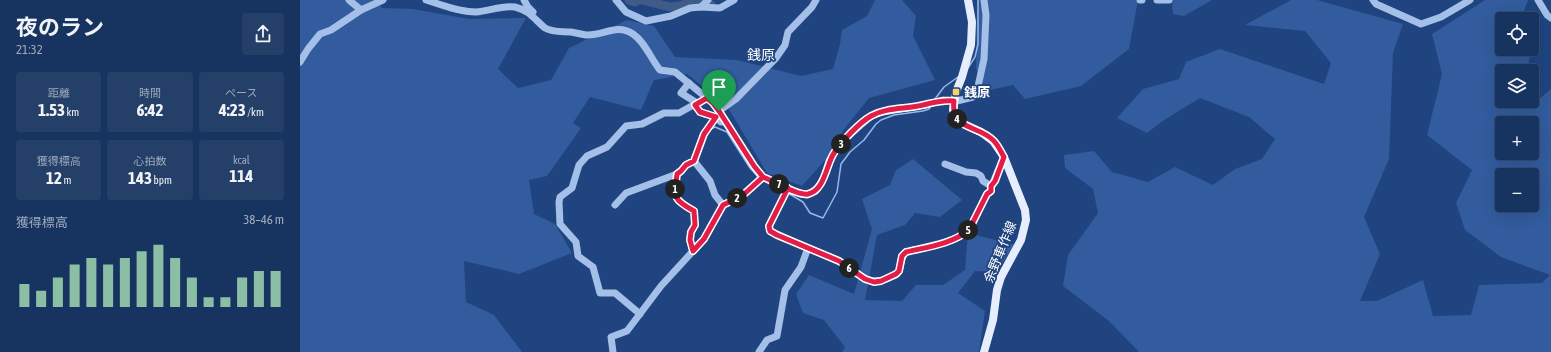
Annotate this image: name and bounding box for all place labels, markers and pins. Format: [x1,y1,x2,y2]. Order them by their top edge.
pin [702,70,736,111]
place label: 銭原 [964,85,990,100]
marker: 銭原 [951,87,961,97]
pin: 4 [947,109,967,129]
pin: 3 [831,134,851,154]
pin: 7 [769,174,789,194]
pin: 1 [665,179,685,199]
pin: 2 [727,188,747,208]
pin: 5 [958,220,978,240]
pin: 6 [839,258,859,278]

